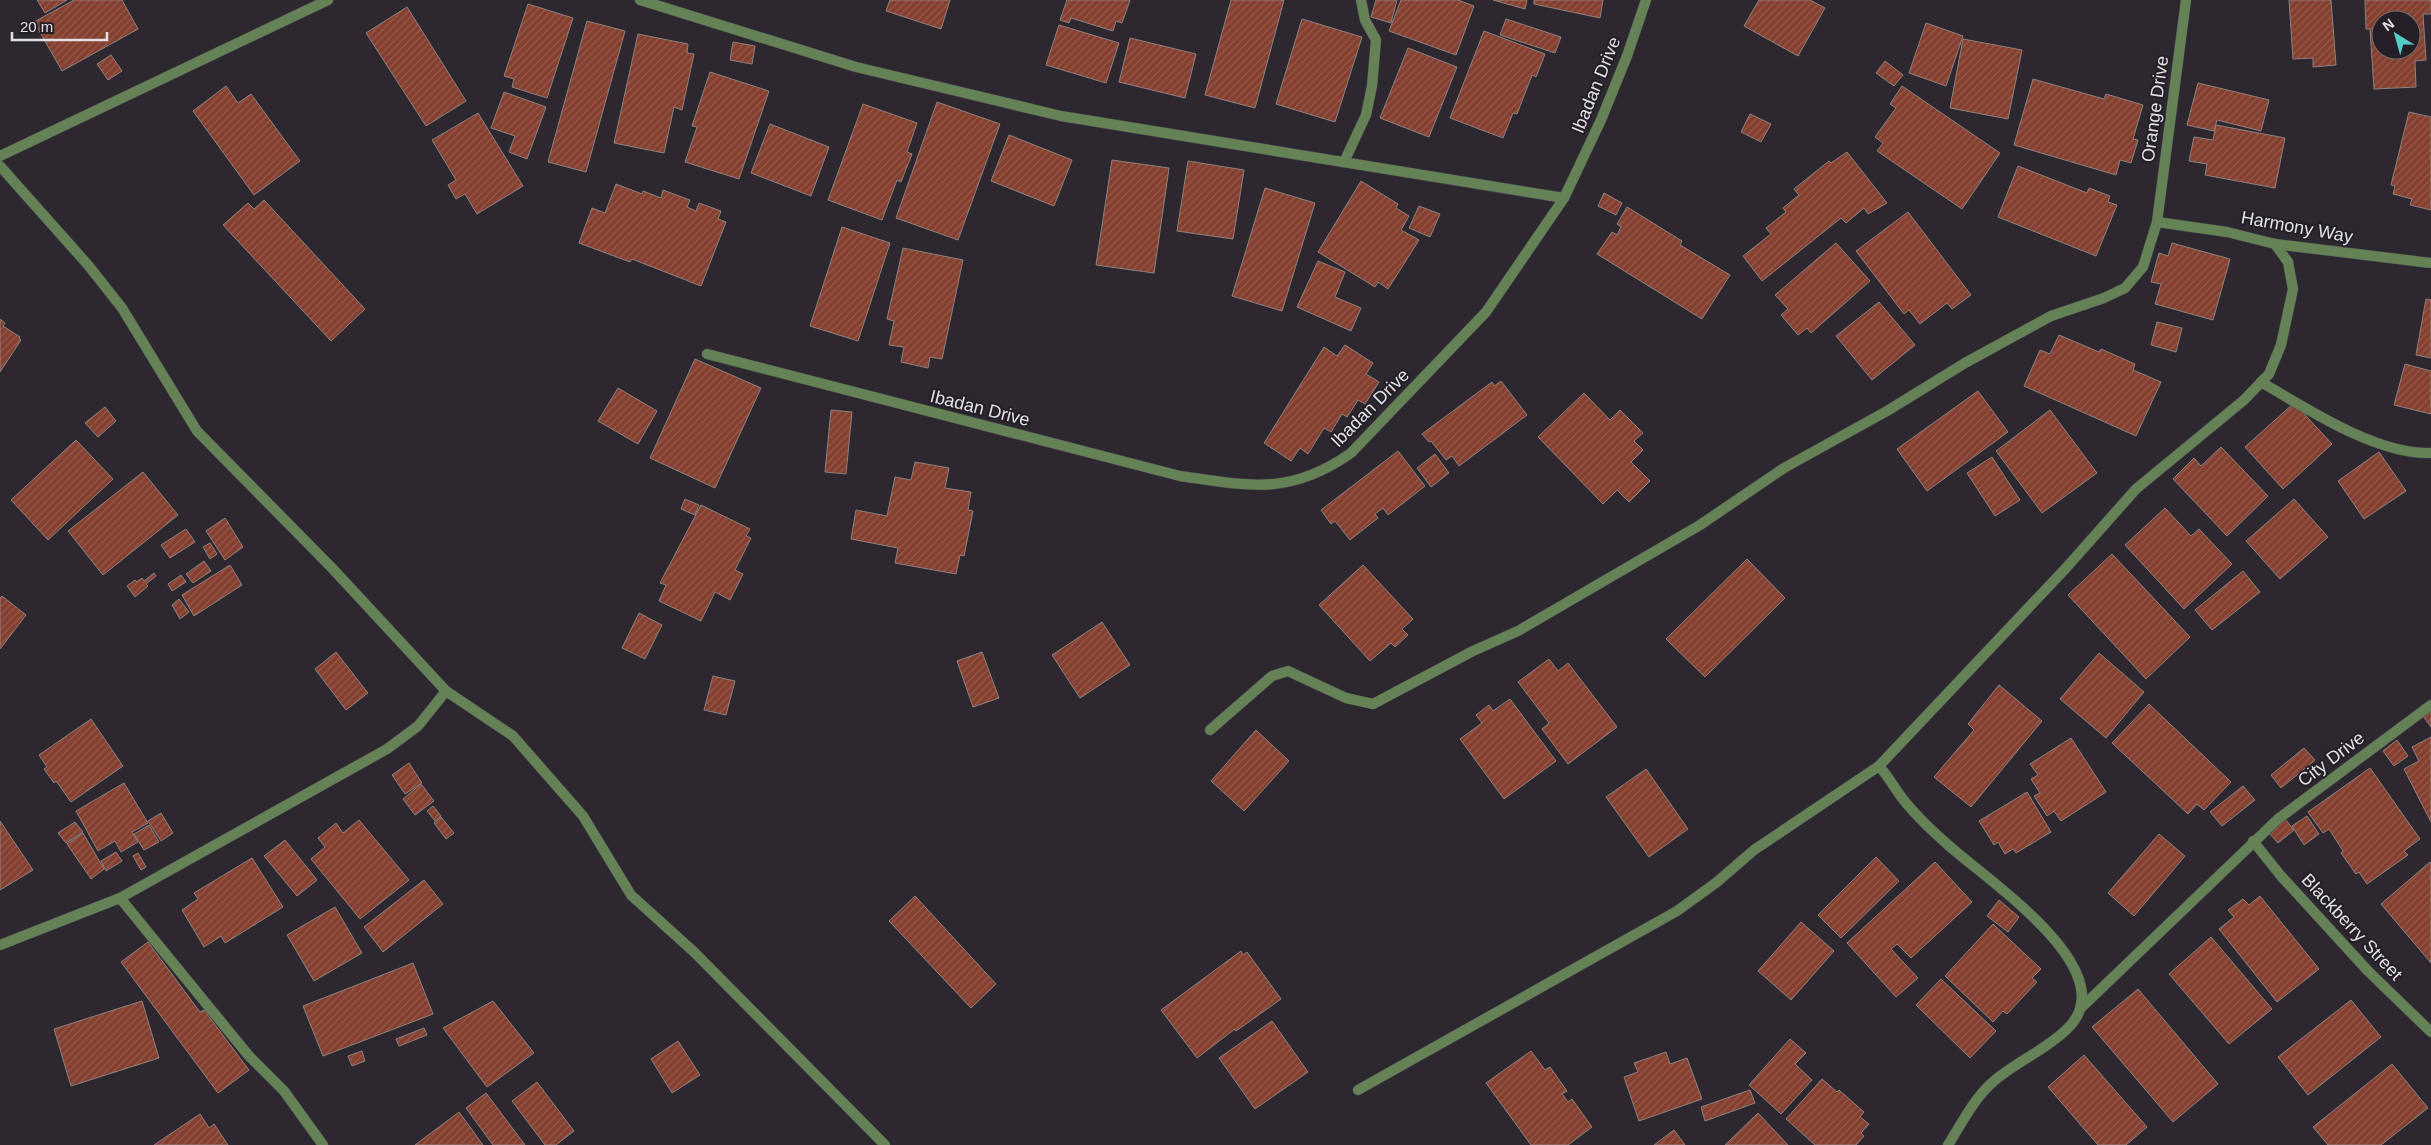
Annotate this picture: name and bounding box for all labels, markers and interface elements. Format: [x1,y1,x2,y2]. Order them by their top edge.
scale bar [12,10,108,42]
north arrow [2371,10,2421,60]
text: N [2379,15,2397,34]
text: 20 m [20,18,53,35]
street label: Ibadan Drive [1568,34,1624,136]
street label: Orange Drive [2138,55,2172,163]
street label: Harmony Way [2239,207,2355,247]
street label: Ibadan Drive [1327,365,1413,451]
street label: Ibadan Drive [928,386,1032,430]
street label: City Drive [2294,728,2368,790]
street label: Blackberry Street [2298,870,2406,984]

